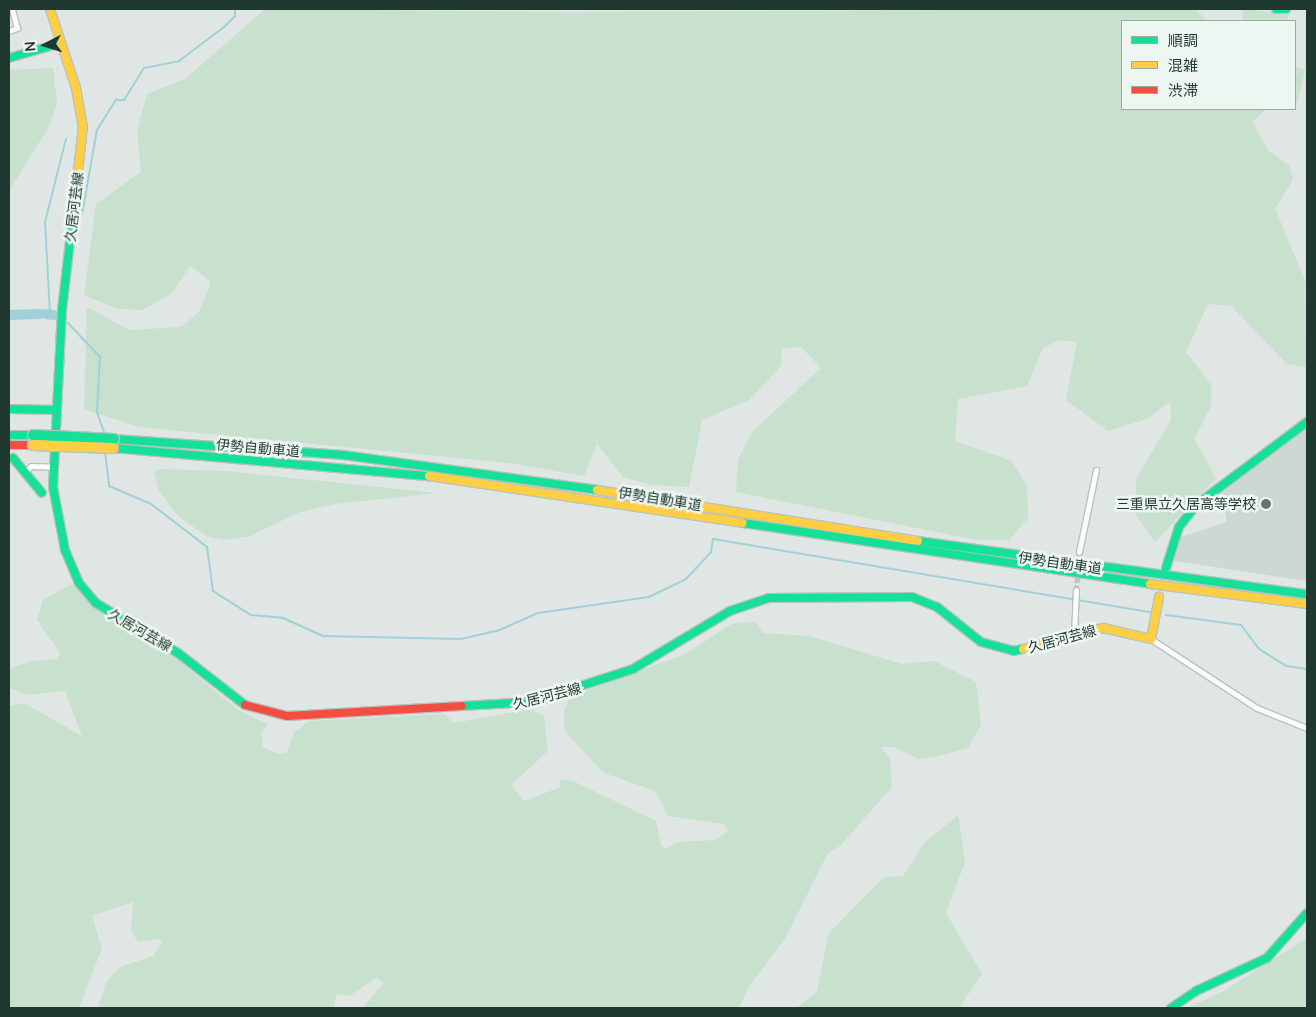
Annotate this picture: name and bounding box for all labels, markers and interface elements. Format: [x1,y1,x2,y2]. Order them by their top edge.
north arrow [20,20,70,70]
legend [1121,20,1296,110]
text: 順調 [1168,30,1198,51]
text: N [20,41,39,52]
text: 混雑 [1168,55,1198,76]
text: 渋滞 [1168,80,1198,101]
street label: 久居河芸線 [61,171,87,243]
street label: 伊勢自動車道 [215,436,301,460]
street label: 伊勢自動車道 [617,484,703,514]
place label: 三重県立久居高等学校 [1116,496,1256,512]
marker: 三重県立久居高等学校 [1260,498,1272,510]
street label: 伊勢自動車道 [1017,549,1103,577]
street label: 久居河芸線 [105,605,175,655]
street label: 久居河芸線 [1026,622,1098,656]
street label: 久居河芸線 [511,679,583,713]

